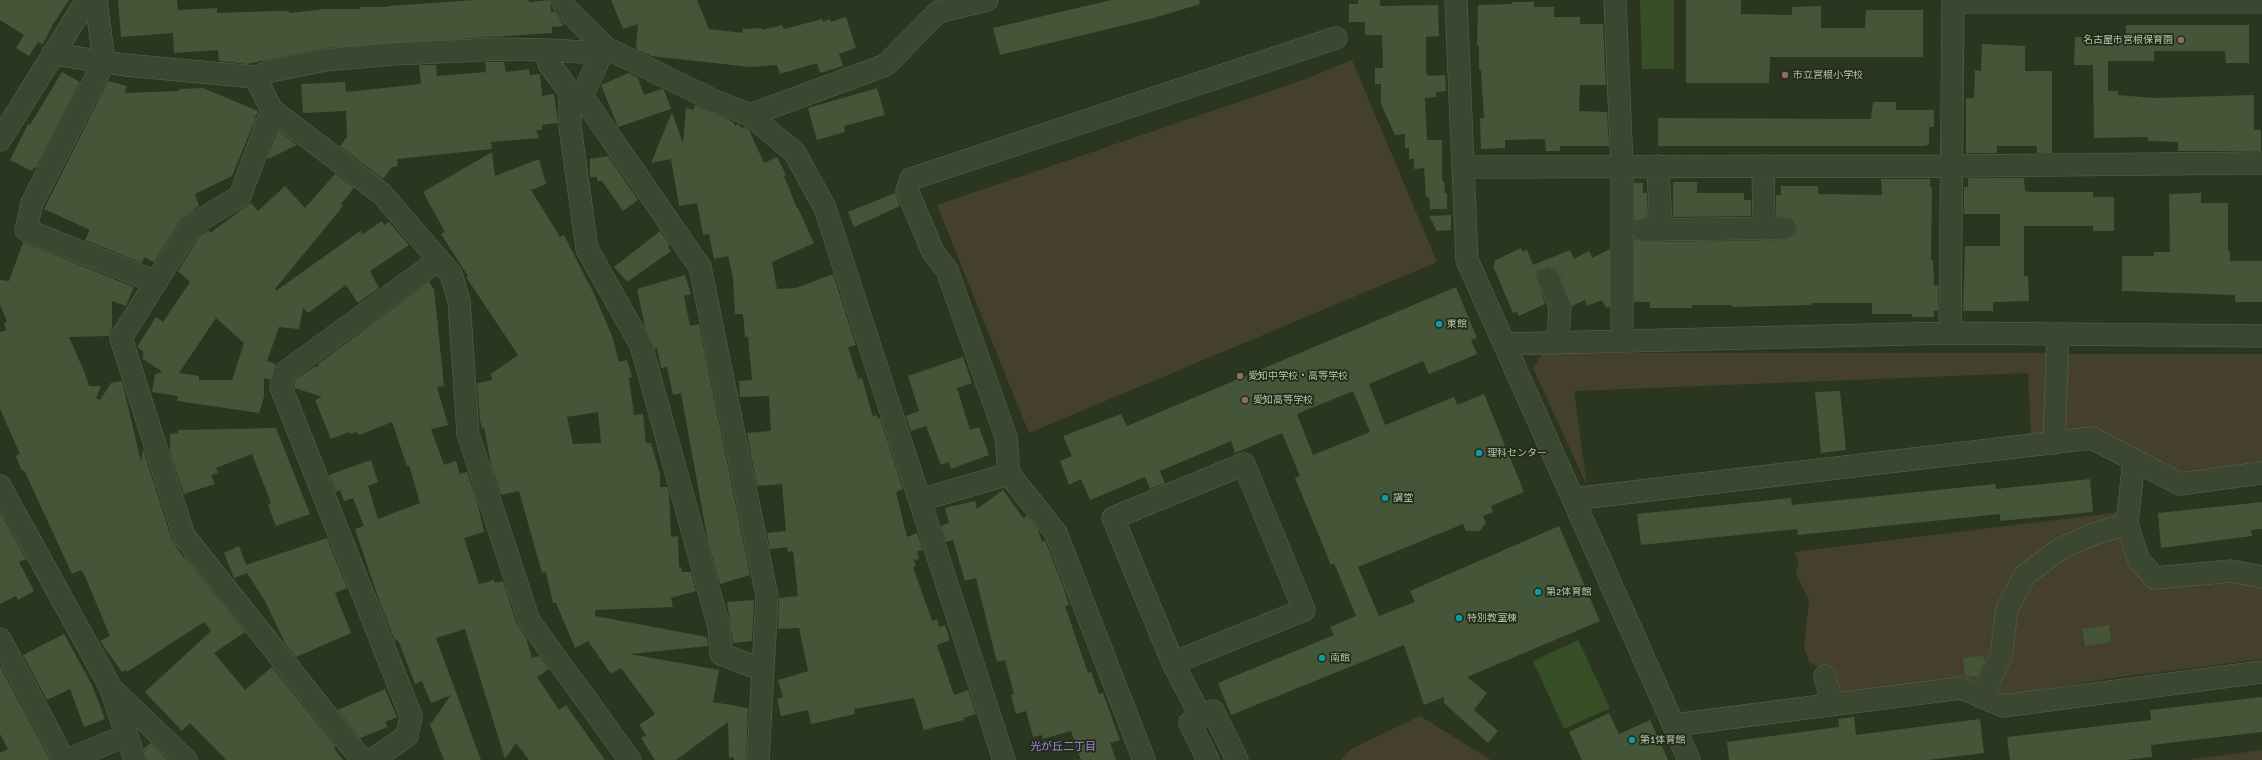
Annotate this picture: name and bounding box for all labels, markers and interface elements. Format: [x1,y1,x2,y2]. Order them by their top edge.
place label: 名古屋市宮根保育園 [2083,34,2173,46]
marker: 名古屋市宮根保育園 [2176,35,2186,45]
place label: 市立宮根小学校 [1793,69,1863,81]
marker: 市立宮根小学校 [1780,70,1790,80]
place label: 東館 [1447,318,1467,330]
marker: 東館 [1434,319,1444,329]
place label: 愛知中学校・高等学校 [1248,370,1348,382]
marker: 愛知中学校・高等学校 [1235,371,1245,381]
place label: 愛知高等学校 [1253,394,1313,406]
marker: 愛知高等学校 [1240,395,1250,405]
place label: 理科センター [1487,447,1547,459]
marker: 理科センター [1474,448,1484,458]
place label: 講堂 [1393,492,1413,504]
marker: 講堂 [1380,493,1390,503]
place label: 第2体育館 [1546,586,1591,598]
marker: 第2体育館 [1533,587,1543,597]
place label: 特別教室棟 [1467,612,1517,624]
marker: 特別教室棟 [1454,613,1464,623]
place label: 南館 [1330,652,1350,664]
marker: 南館 [1317,653,1327,663]
place label: 第1体育館 [1640,734,1685,746]
marker: 第1体育館 [1627,735,1637,745]
district label: 光が丘二丁目 [1030,740,1096,754]

